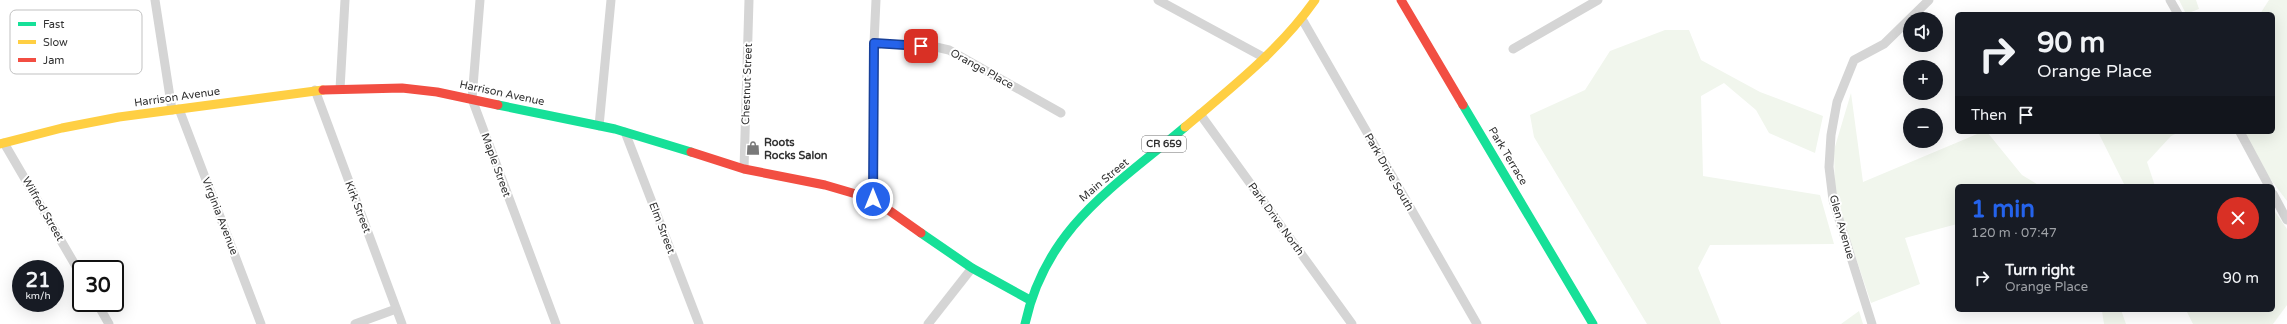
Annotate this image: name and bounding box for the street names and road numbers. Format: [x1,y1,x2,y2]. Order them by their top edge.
street label: Chestnut Street [739,43,755,125]
street label: Orange Place [948,46,1016,92]
street label: Harrison Avenue [458,78,546,108]
street label: Harrison Avenue [133,85,221,109]
street label: Park Terrace [1486,125,1530,187]
street label: Maple Street [478,131,514,199]
street label: Park Drive South [1362,131,1416,213]
road number: CR 659 [1142,136,1186,152]
street label: Main Street [1077,156,1131,204]
street label: Wilfred Street [19,174,67,244]
street label: Virginia Avenue [199,175,241,257]
street label: Kirk Street [342,179,374,235]
street label: Park Drive North [1245,180,1307,258]
street label: Glen Avenue [1827,193,1857,261]
street label: Elm Street [646,200,678,256]

